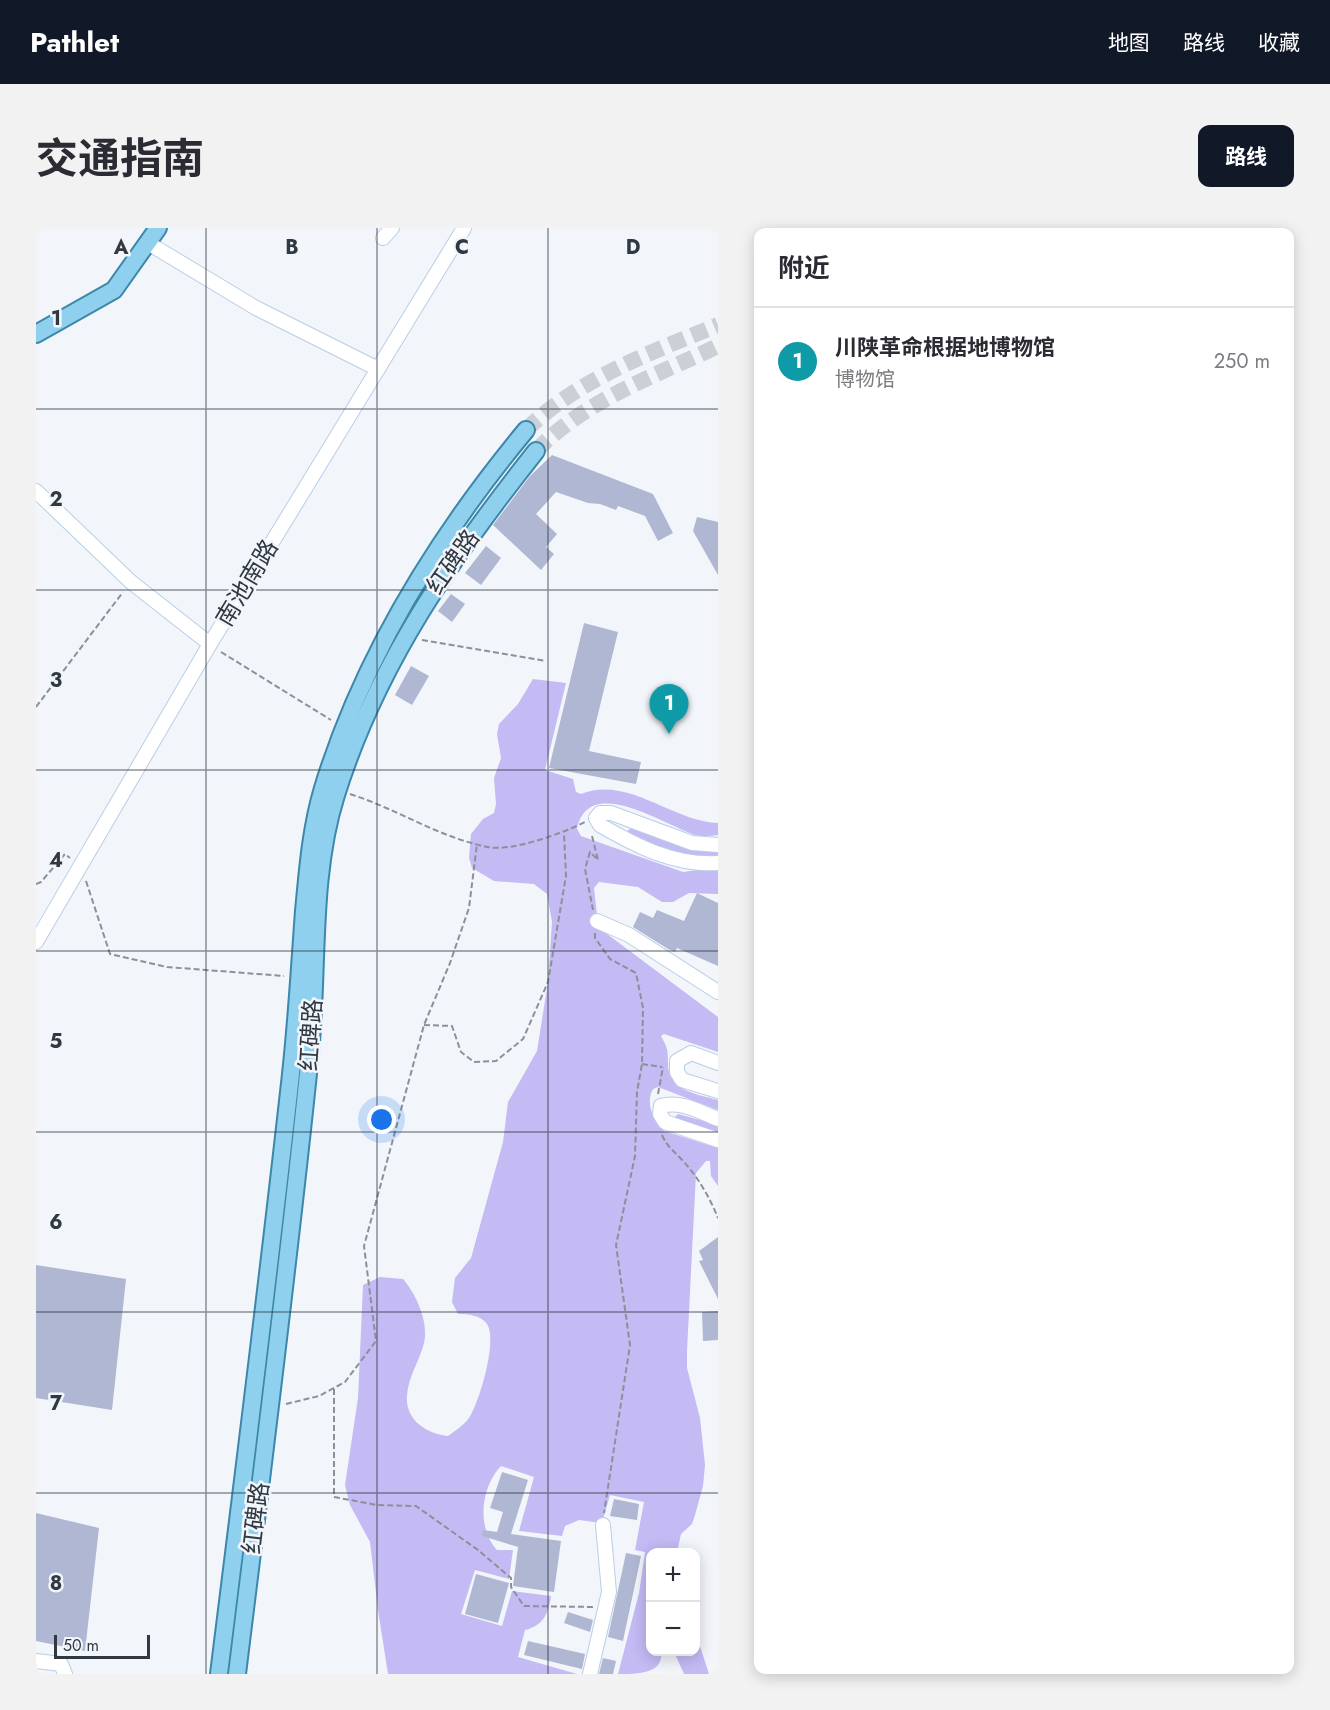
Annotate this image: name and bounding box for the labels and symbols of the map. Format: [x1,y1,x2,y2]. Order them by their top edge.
text: A [113,233,129,262]
text: B [285,233,299,262]
text: C [455,233,469,262]
text: D [626,233,640,262]
text: 1 [51,304,61,333]
text: 2 [49,485,63,514]
street label: 红碑路 [418,522,488,601]
street label: 南池南路 [207,533,286,633]
text: 3 [50,666,62,695]
pin: 1 [650,684,688,734]
text: 4 [49,846,63,875]
street label: 红碑路 [291,998,330,1072]
text: 5 [50,1027,63,1056]
your location [367,1105,396,1134]
text: 6 [49,1208,63,1237]
text: 7 [50,1389,63,1418]
street label: 红碑路 [234,1480,277,1556]
text: 8 [50,1569,62,1598]
scale bar [54,1632,150,1660]

